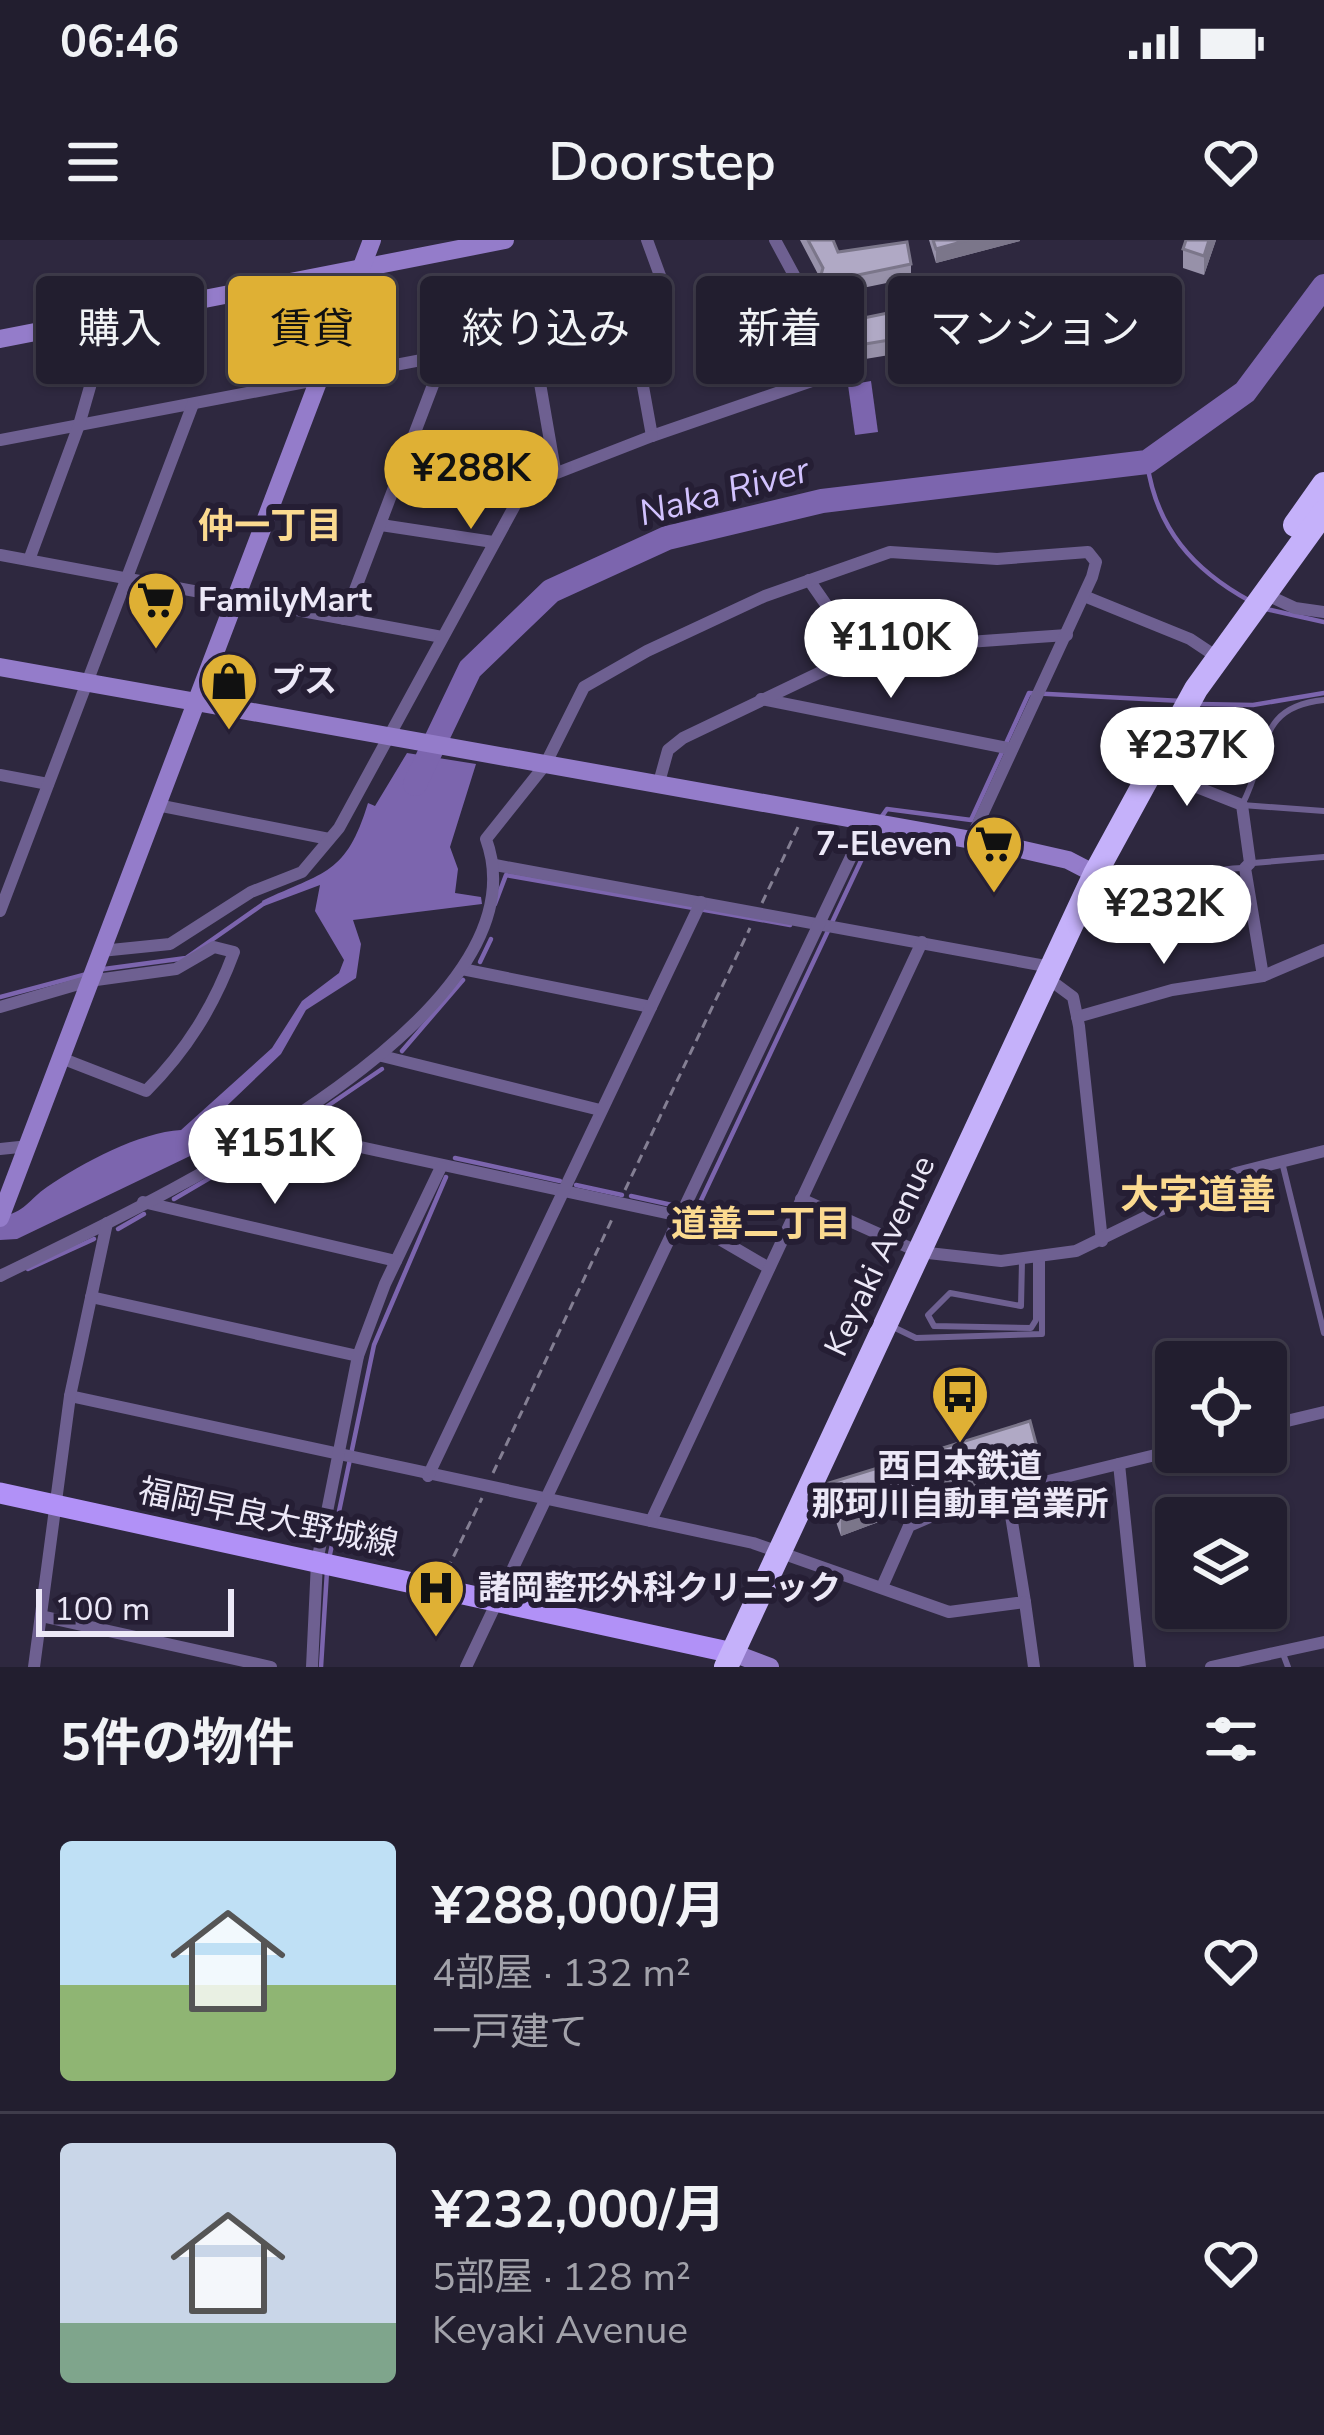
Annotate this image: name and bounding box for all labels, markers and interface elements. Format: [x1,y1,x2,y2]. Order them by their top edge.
text: 06:46 [60,12,179,73]
text: Doorstep [548,125,776,199]
icon: menu [60,129,126,195]
icon: heart [1198,129,1264,195]
chip: 購入 [36,276,204,384]
chip: 賃貸 [228,276,396,384]
chip: 絞り込み [420,276,672,384]
chip: 新着 [696,276,864,384]
chip: マンション [888,276,1182,384]
pin: ¥288K [387,430,555,532]
text: ¥288K [411,442,531,495]
water label: Naka River [633,445,816,538]
district label: 仲一丁目 [198,502,342,551]
supermarket icon: FamilyMart [125,569,187,651]
place label: FamilyMart [198,578,372,623]
pin: ¥110K [807,599,975,701]
text: ¥110K [831,611,951,664]
shop icon: プス [198,650,260,732]
place label: プス [271,659,337,704]
pin: ¥237K [1103,707,1271,809]
text: ¥237K [1127,719,1247,772]
supermarket icon: 7-Eleven [963,813,1025,895]
place label: 7-Eleven [816,822,952,867]
pin: ¥232K [1080,865,1248,967]
text: ¥232K [1104,877,1224,930]
pin: ¥151K [191,1105,359,1207]
text: ¥151K [215,1117,335,1170]
street label: Keyaki Avenue [814,1148,946,1364]
district label: 大字道善 [1120,1169,1276,1222]
district label: 道善二丁目 [671,1200,851,1249]
map controls [1155,1341,1287,1629]
button: locate [1155,1341,1287,1473]
bus stop icon: 西日本鉄道 那珂川自動車営業所 [929,1363,991,1445]
place label: 西日本鉄道 那珂川自動車営業所 [812,1444,1109,1527]
street label: 福岡早良大野城線 [134,1469,402,1567]
button: layers [1155,1497,1287,1629]
hospital icon: 諸岡整形外科クリニック [405,1557,467,1639]
place label: 諸岡整形外科クリニック [478,1566,841,1611]
scale bar [36,1583,234,1636]
text: 100 m [54,1587,150,1632]
icon: filters [1198,1706,1264,1772]
text: 5件の物件 [60,1708,295,1778]
text: ¥288,000/月 [432,1871,726,1941]
icon: home [156,1889,300,2033]
icon: heart [1198,1928,1264,1994]
text: 4部屋 · 132 m² [432,1947,691,2000]
text: 一戸建て [432,2006,588,2059]
text: ¥232,000/月 [432,2175,726,2245]
icon: home [156,2191,300,2335]
icon: heart [1198,2230,1264,2296]
text: 5部屋 · 128 m² [432,2251,691,2304]
text: Keyaki Avenue [432,2304,688,2357]

